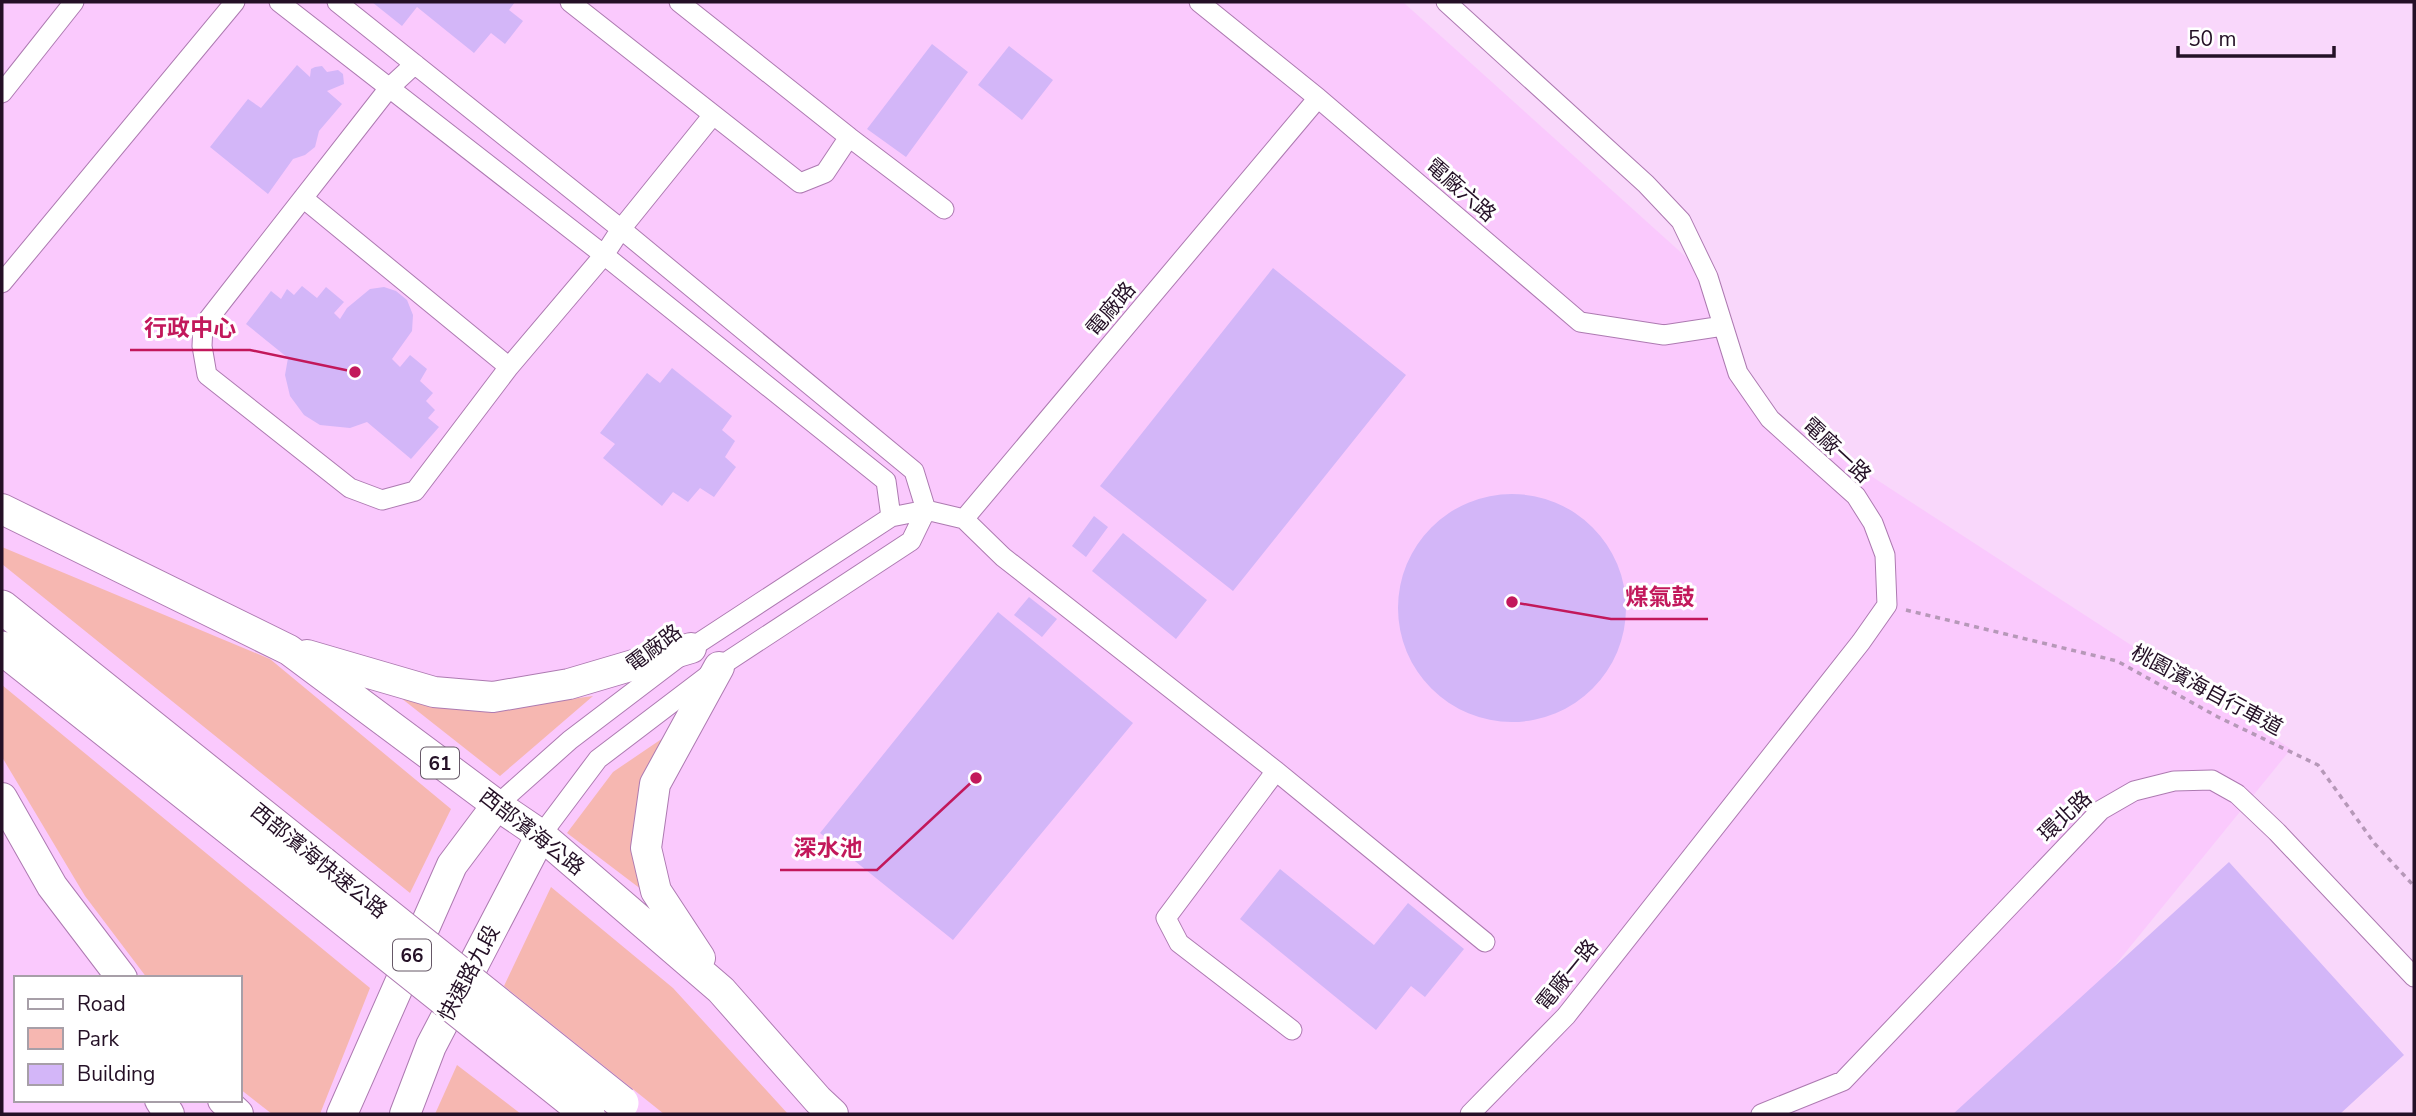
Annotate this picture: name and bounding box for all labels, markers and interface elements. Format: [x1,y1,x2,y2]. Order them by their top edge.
scale bar [2178,14,2334,58]
text: 50 m [2188,25,2237,53]
street label: 電廠六路 [1420,152,1502,228]
street label: 電廠路 [1080,276,1142,342]
callout: 行政中心 [130,306,250,350]
text: 行政中心 [144,313,236,344]
street label: 電廠一路 [1797,411,1877,489]
callout: 煤氣鼓 [1611,575,1708,619]
text: 煤氣鼓 [1626,582,1695,613]
street label: 電廠路 [620,618,688,678]
street label: 桃園濱海自行車道 [2126,638,2288,742]
road number: 61 [421,748,459,778]
street label: 西部濱海公路 [474,782,590,882]
street label: 環北路 [2032,784,2098,848]
street label: 西部濱海快速公路 [245,797,393,925]
callout: 深水池 [780,826,877,870]
text: 深水池 [794,833,863,864]
street label: 快速路九段 [432,920,506,1026]
street label: 電廠一路 [1530,934,1604,1016]
road number: 66 [393,939,431,970]
legend [14,976,242,1102]
text: Road [77,990,126,1018]
text: Park [77,1025,119,1053]
text: Building [77,1060,155,1088]

